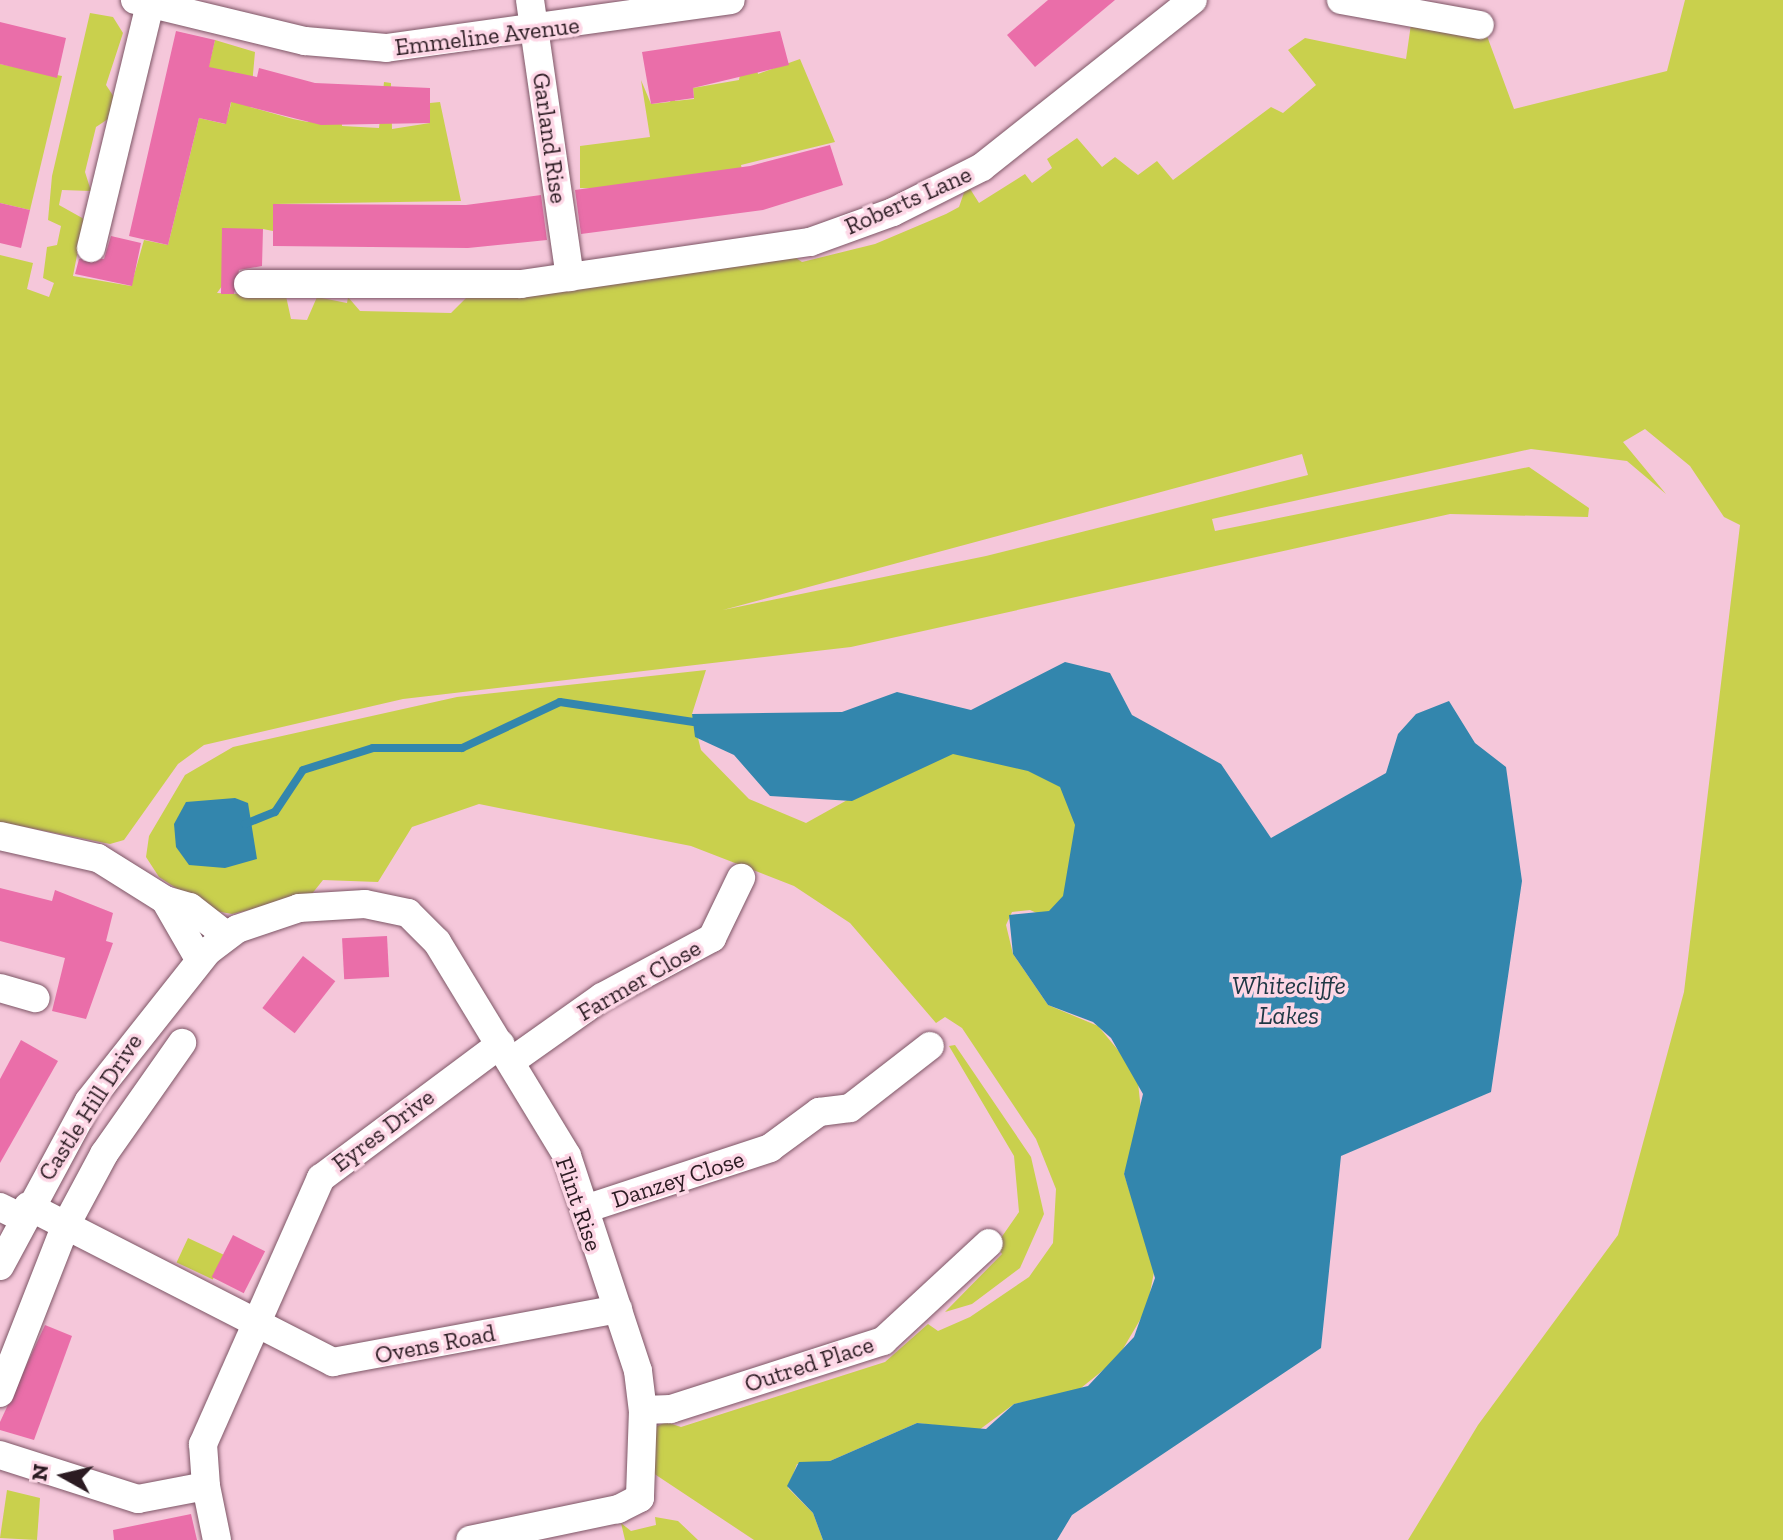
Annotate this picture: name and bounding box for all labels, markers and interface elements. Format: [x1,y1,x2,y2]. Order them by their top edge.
street label: Emmeline Avenue [393,10,581,62]
street label: Garland Rise [527,71,573,205]
street label: Roberts Lane [840,159,976,241]
street label: Farmer Close [572,933,706,1027]
water label: Whitecliffe Lakes [1232,970,1346,1032]
street label: Castle Hill Drive [32,1028,148,1186]
street label: Eyres Drive [326,1082,440,1178]
street label: Danzey Close [608,1144,748,1214]
street label: Flint Rise [549,1153,609,1255]
street label: Ovens Road [372,1318,498,1370]
street label: Outred Place [741,1330,877,1398]
north arrow [24,1436,104,1516]
text: N [25,1462,54,1483]

